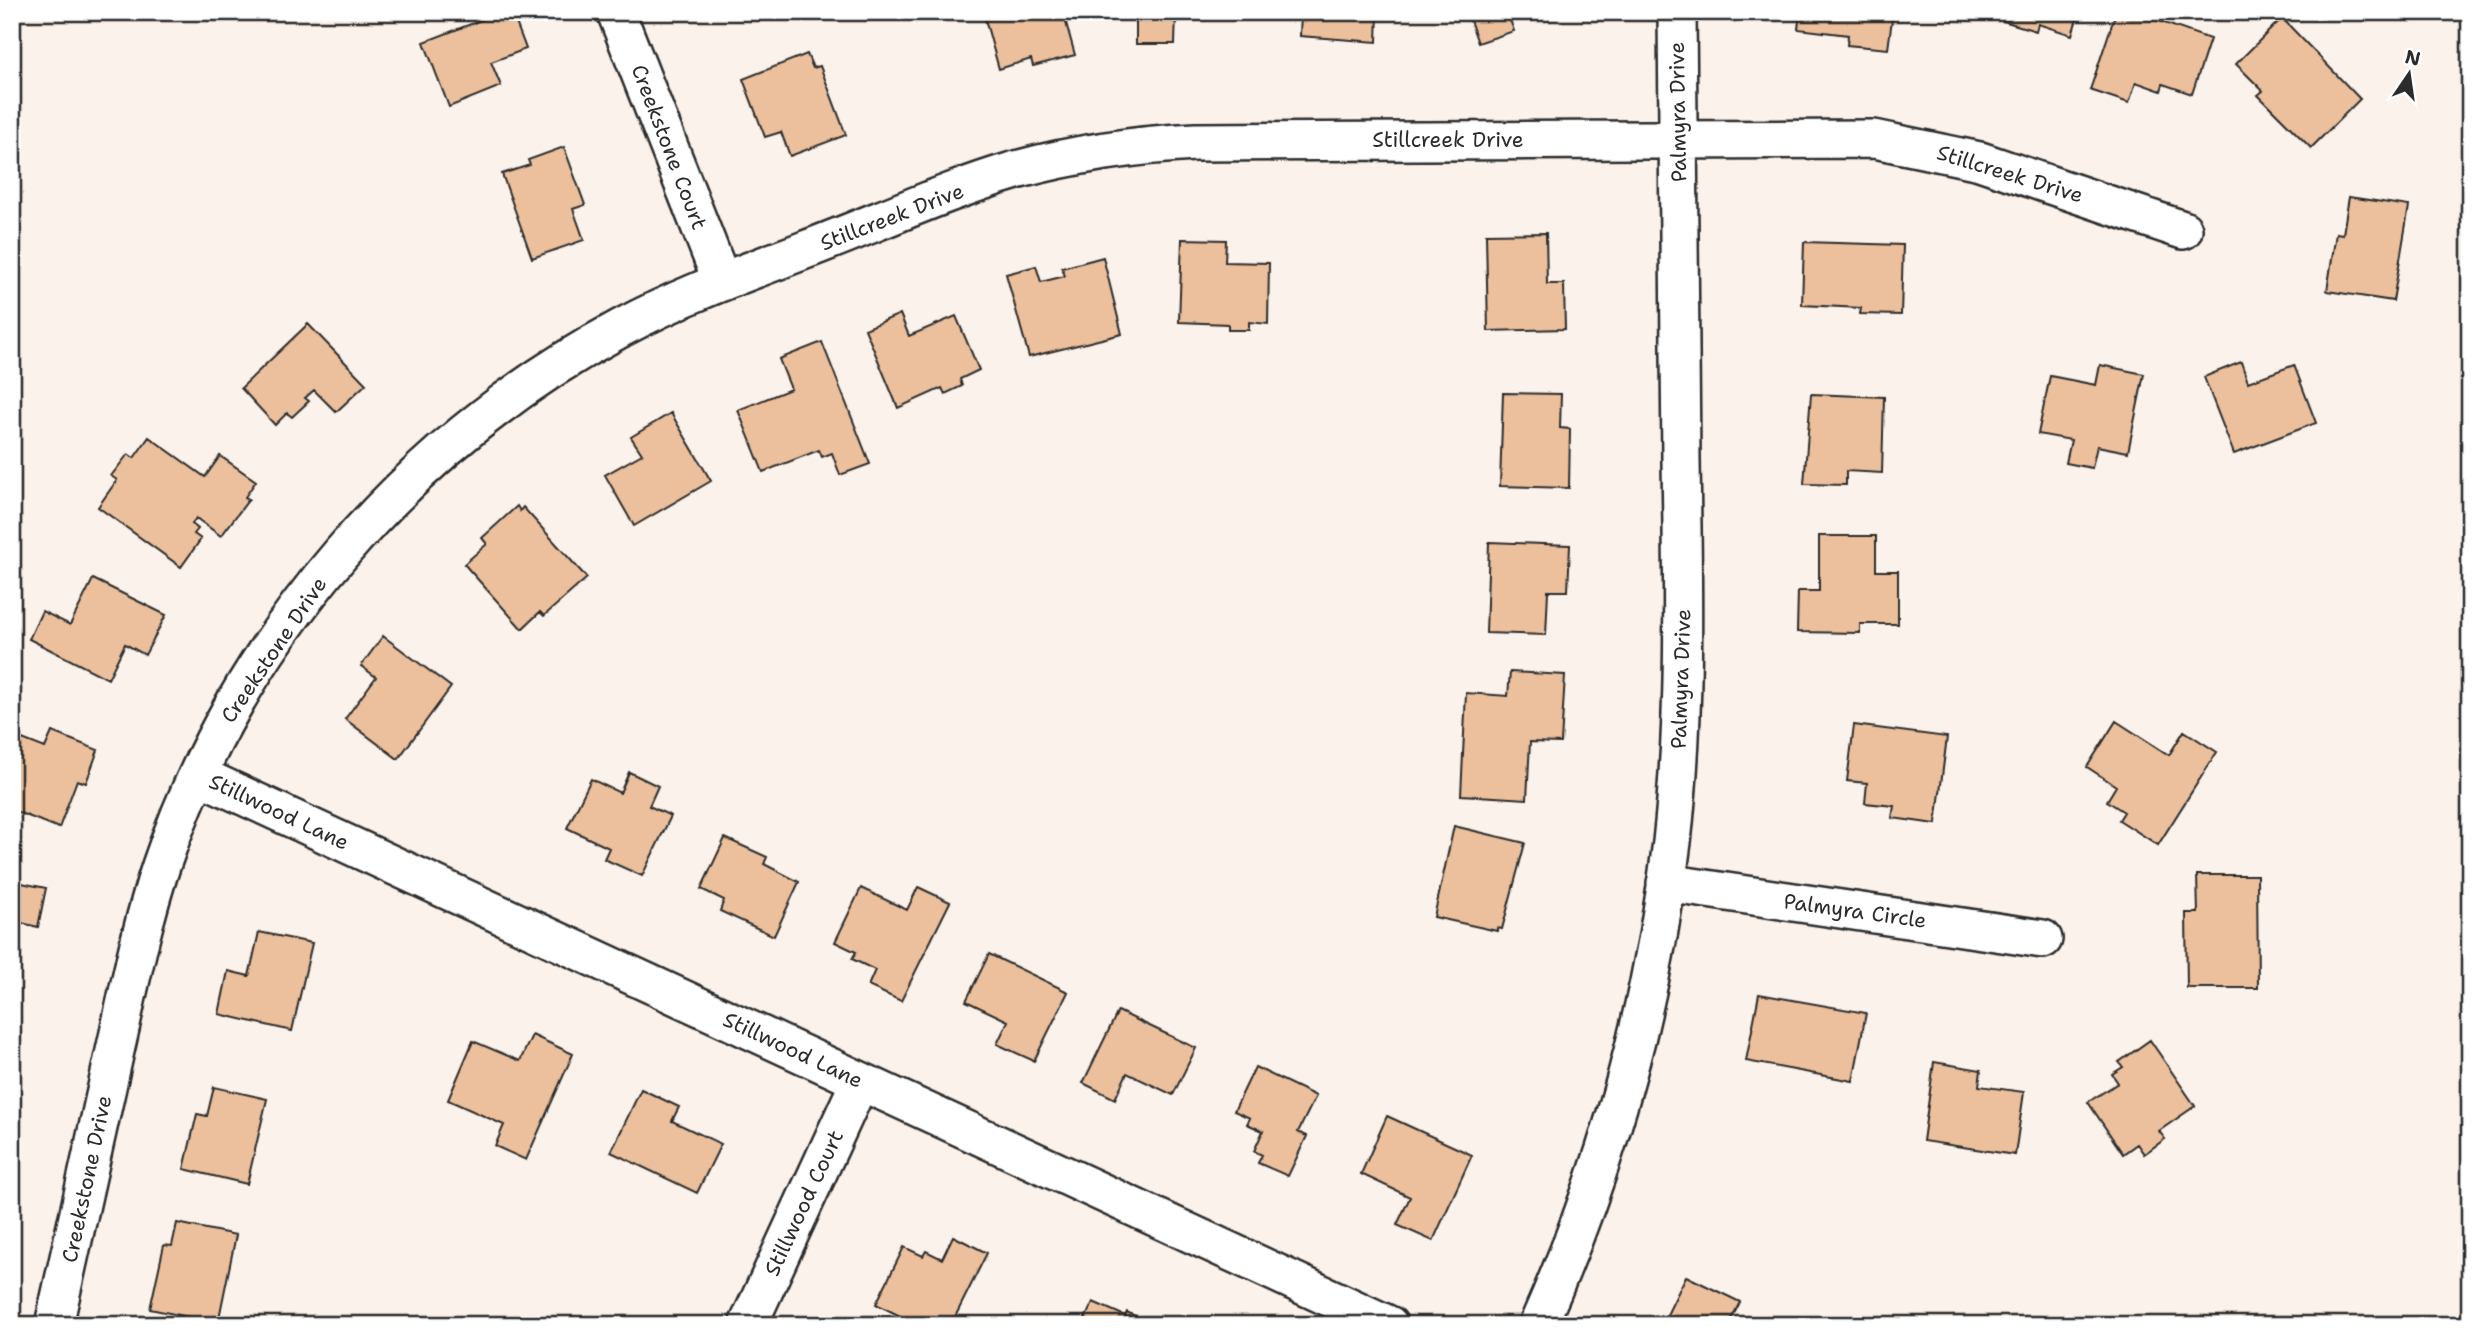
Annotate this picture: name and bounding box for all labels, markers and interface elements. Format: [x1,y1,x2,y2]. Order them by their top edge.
north arrow [2374,38,2444,108]
street label: Palmyra Drive [1663,42,1693,182]
text: N [2403,44,2423,72]
street label: Creekstone Court [625,60,713,234]
street label: Stillcreek Drive [1372,126,1524,154]
street label: Stillcreek Drive [1933,138,2087,210]
street label: Stillcreek Drive [816,177,968,257]
street label: Creekstone Drive [215,571,333,729]
street label: Palmyra Drive [1665,608,1697,750]
street label: Stillwood Lane [205,767,353,857]
street label: Palmyra Circle [1782,887,1928,935]
street label: Stillwood Lane [719,1005,867,1095]
street label: Creekstone Drive [56,1093,118,1265]
street label: Stillwood Court [758,1126,850,1280]

